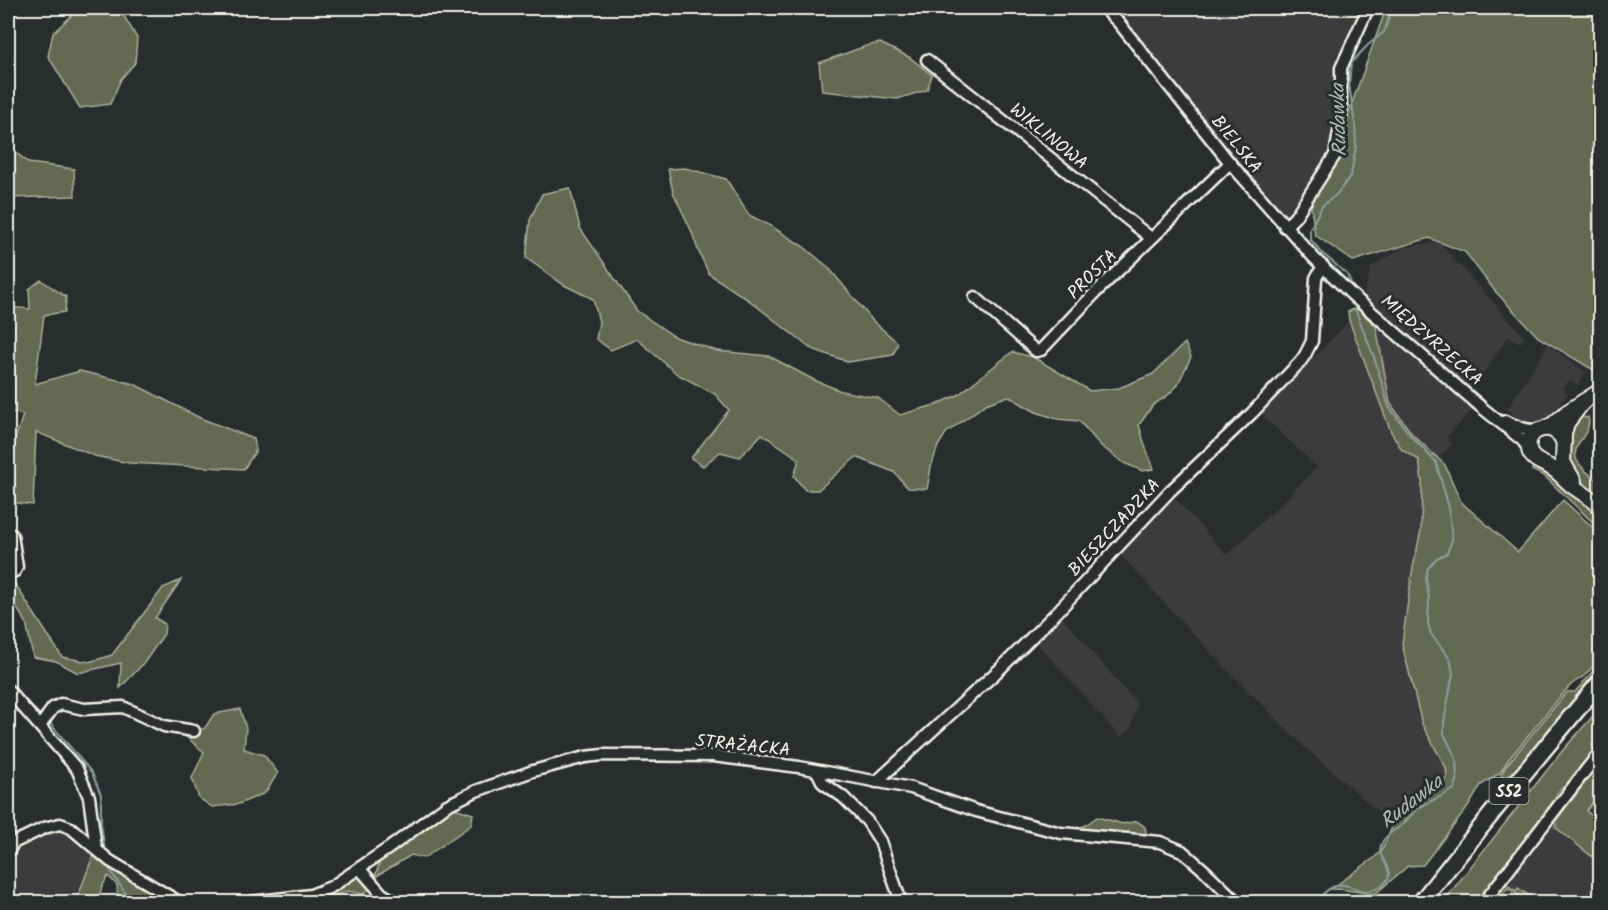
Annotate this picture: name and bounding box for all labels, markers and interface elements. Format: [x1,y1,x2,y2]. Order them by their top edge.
water label: Rudawka [1323,81,1357,157]
street label: WIKLINOWA [1002,96,1094,178]
street label: BIELSKA [1203,109,1269,181]
street label: PROSTA [1061,243,1125,307]
street label: MIĘDZYRZECKA [1373,288,1489,394]
street label: BIESZCZADZKA [1062,472,1169,584]
street label: STRAŻACKA [694,727,792,766]
water label: Rudawka [1374,767,1452,838]
road number: S52 [1490,778,1528,804]

